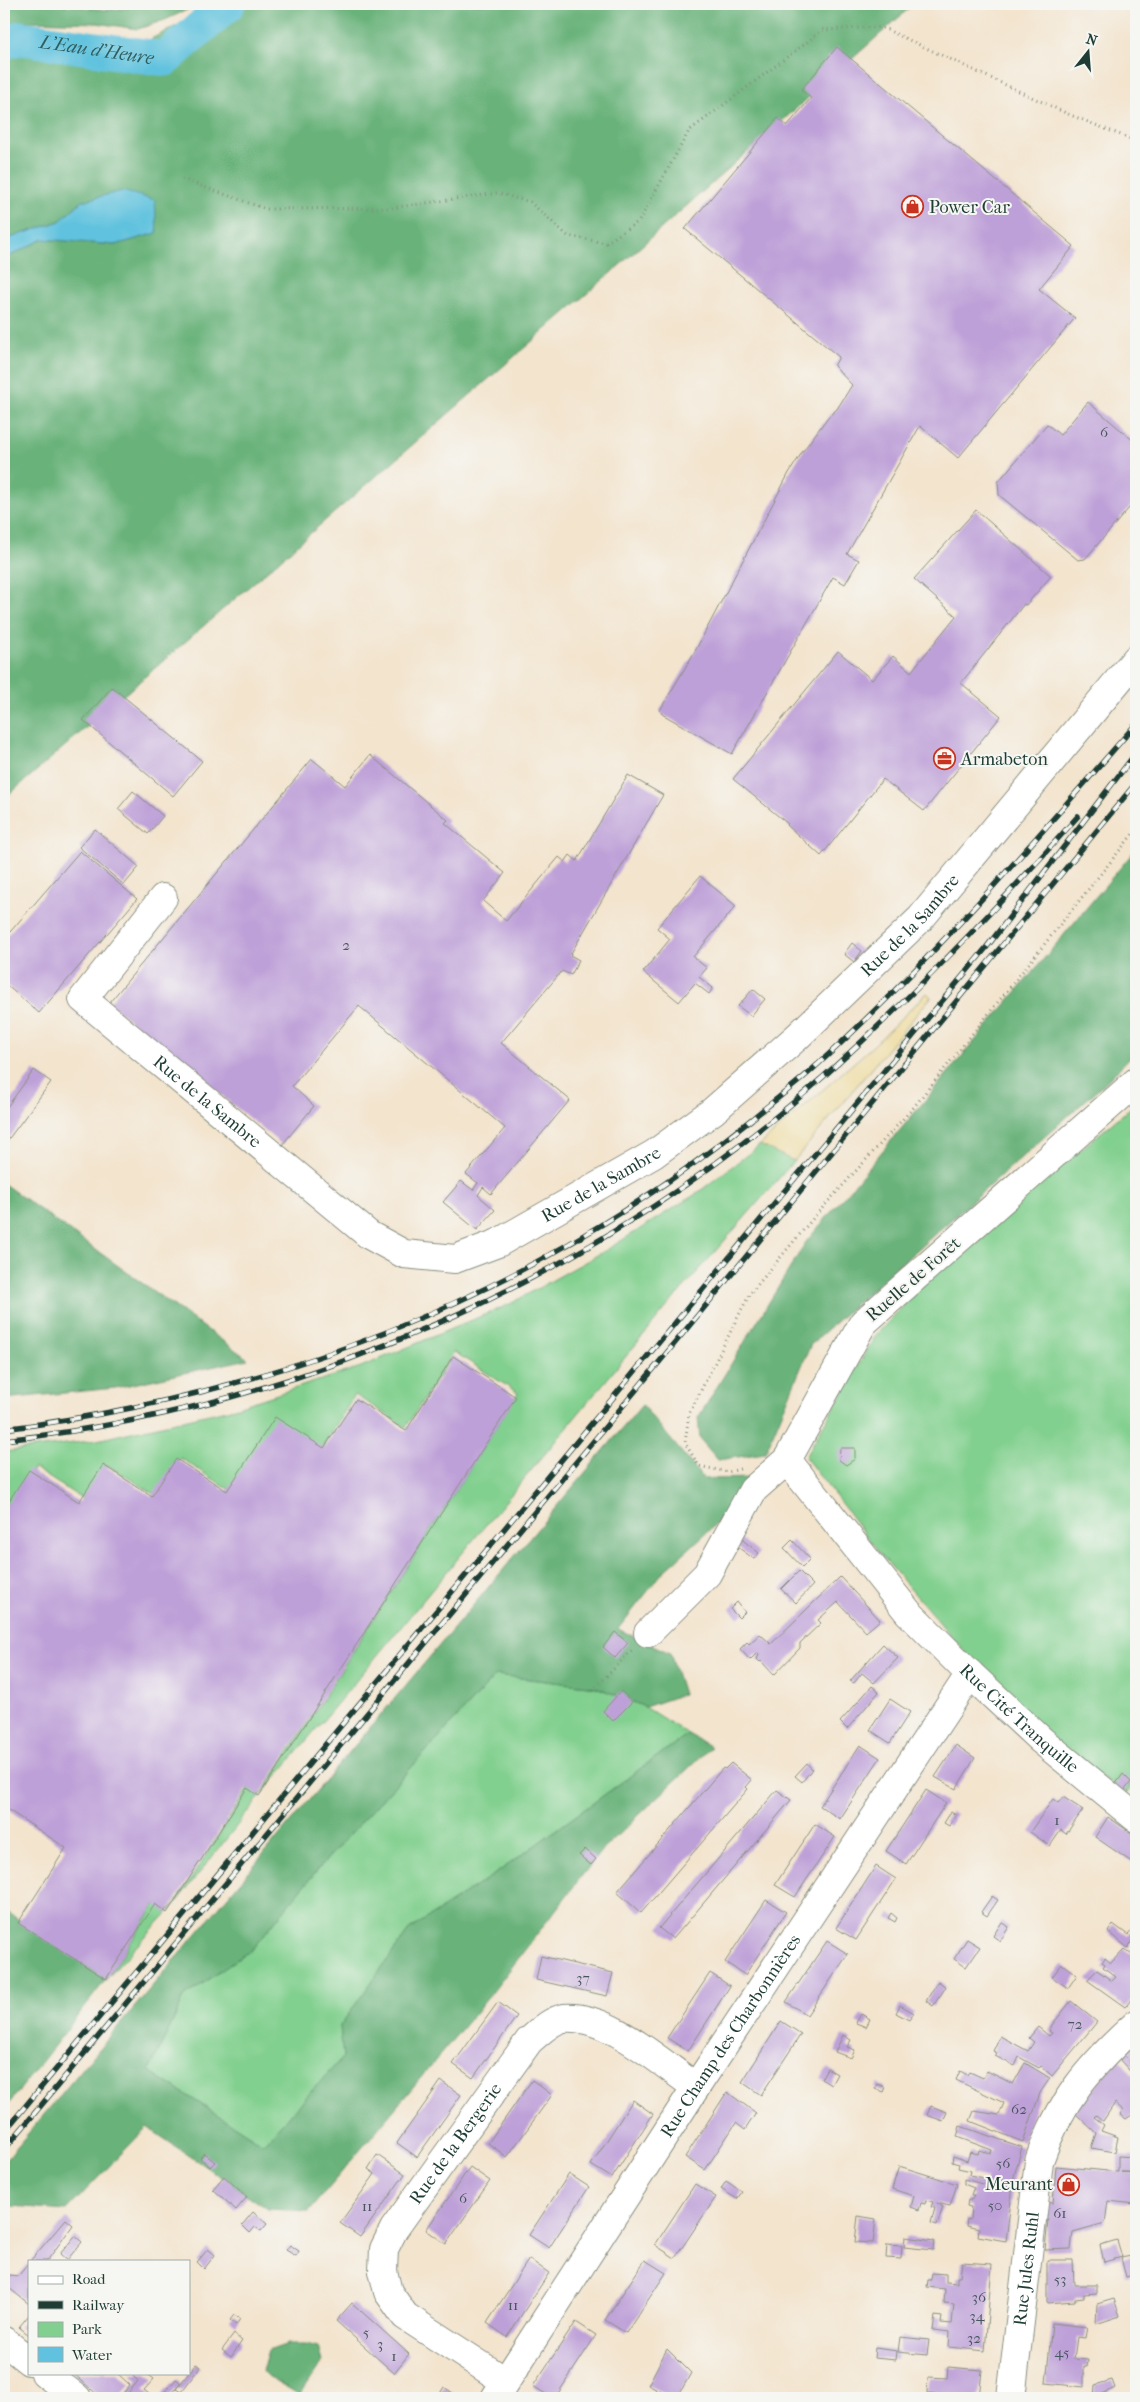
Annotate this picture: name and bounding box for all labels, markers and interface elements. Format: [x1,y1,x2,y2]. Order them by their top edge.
north arrow [1062,28,1112,78]
text: N [1084,30,1100,50]
water label: L'Eau d'Heure [36,31,156,69]
shop icon: Power Car [901,195,925,219]
place label: Power Car [929,197,1010,218]
house number: 6 [1100,423,1109,441]
office icon: Armabeton [933,747,957,771]
place label: Armabeton [960,749,1048,770]
street label: Rue de la Sambre [856,870,964,981]
house number: 2 [342,936,350,954]
street label: Rue de la Sambre [149,1051,265,1153]
street label: Rue de la Sambre [538,1143,665,1227]
street label: Ruelle de Forêt [862,1232,965,1326]
street label: Rue Cité Tranquille [955,1660,1083,1778]
house number: 1 [1054,1811,1060,1829]
street label: Rue Champ des Charbonnières [656,1930,805,2141]
house number: 37 [576,1969,590,1987]
house number: 72 [1068,2015,1083,2033]
street label: Rue de la Bergerie [405,2079,506,2208]
house number: 62 [1011,2100,1027,2118]
house number: 56 [996,2154,1011,2172]
shop icon: Meurant [1057,2172,1081,2196]
place label: Meurant [985,2174,1054,2195]
house number: 6 [459,2189,468,2207]
house number: 50 [988,2196,1002,2214]
house number: 11 [362,2197,372,2215]
house number: 61 [1053,2204,1067,2222]
street label: Rue Jules Ruhl [1010,2211,1044,2327]
legend [28,2260,190,2374]
text: Road [72,2270,106,2288]
house number: 53 [1054,2270,1066,2288]
house number: 36 [972,2288,987,2306]
text: Railway [72,2296,125,2314]
house number: 11 [508,2296,518,2314]
house number: 34 [969,2307,986,2325]
text: Park [72,2320,102,2338]
house number: 5 [363,2323,369,2341]
house number: 32 [967,2329,981,2347]
house number: 3 [377,2335,383,2353]
house number: 45 [1055,2343,1069,2361]
text: Water [71,2346,112,2364]
house number: 1 [391,2347,397,2365]

